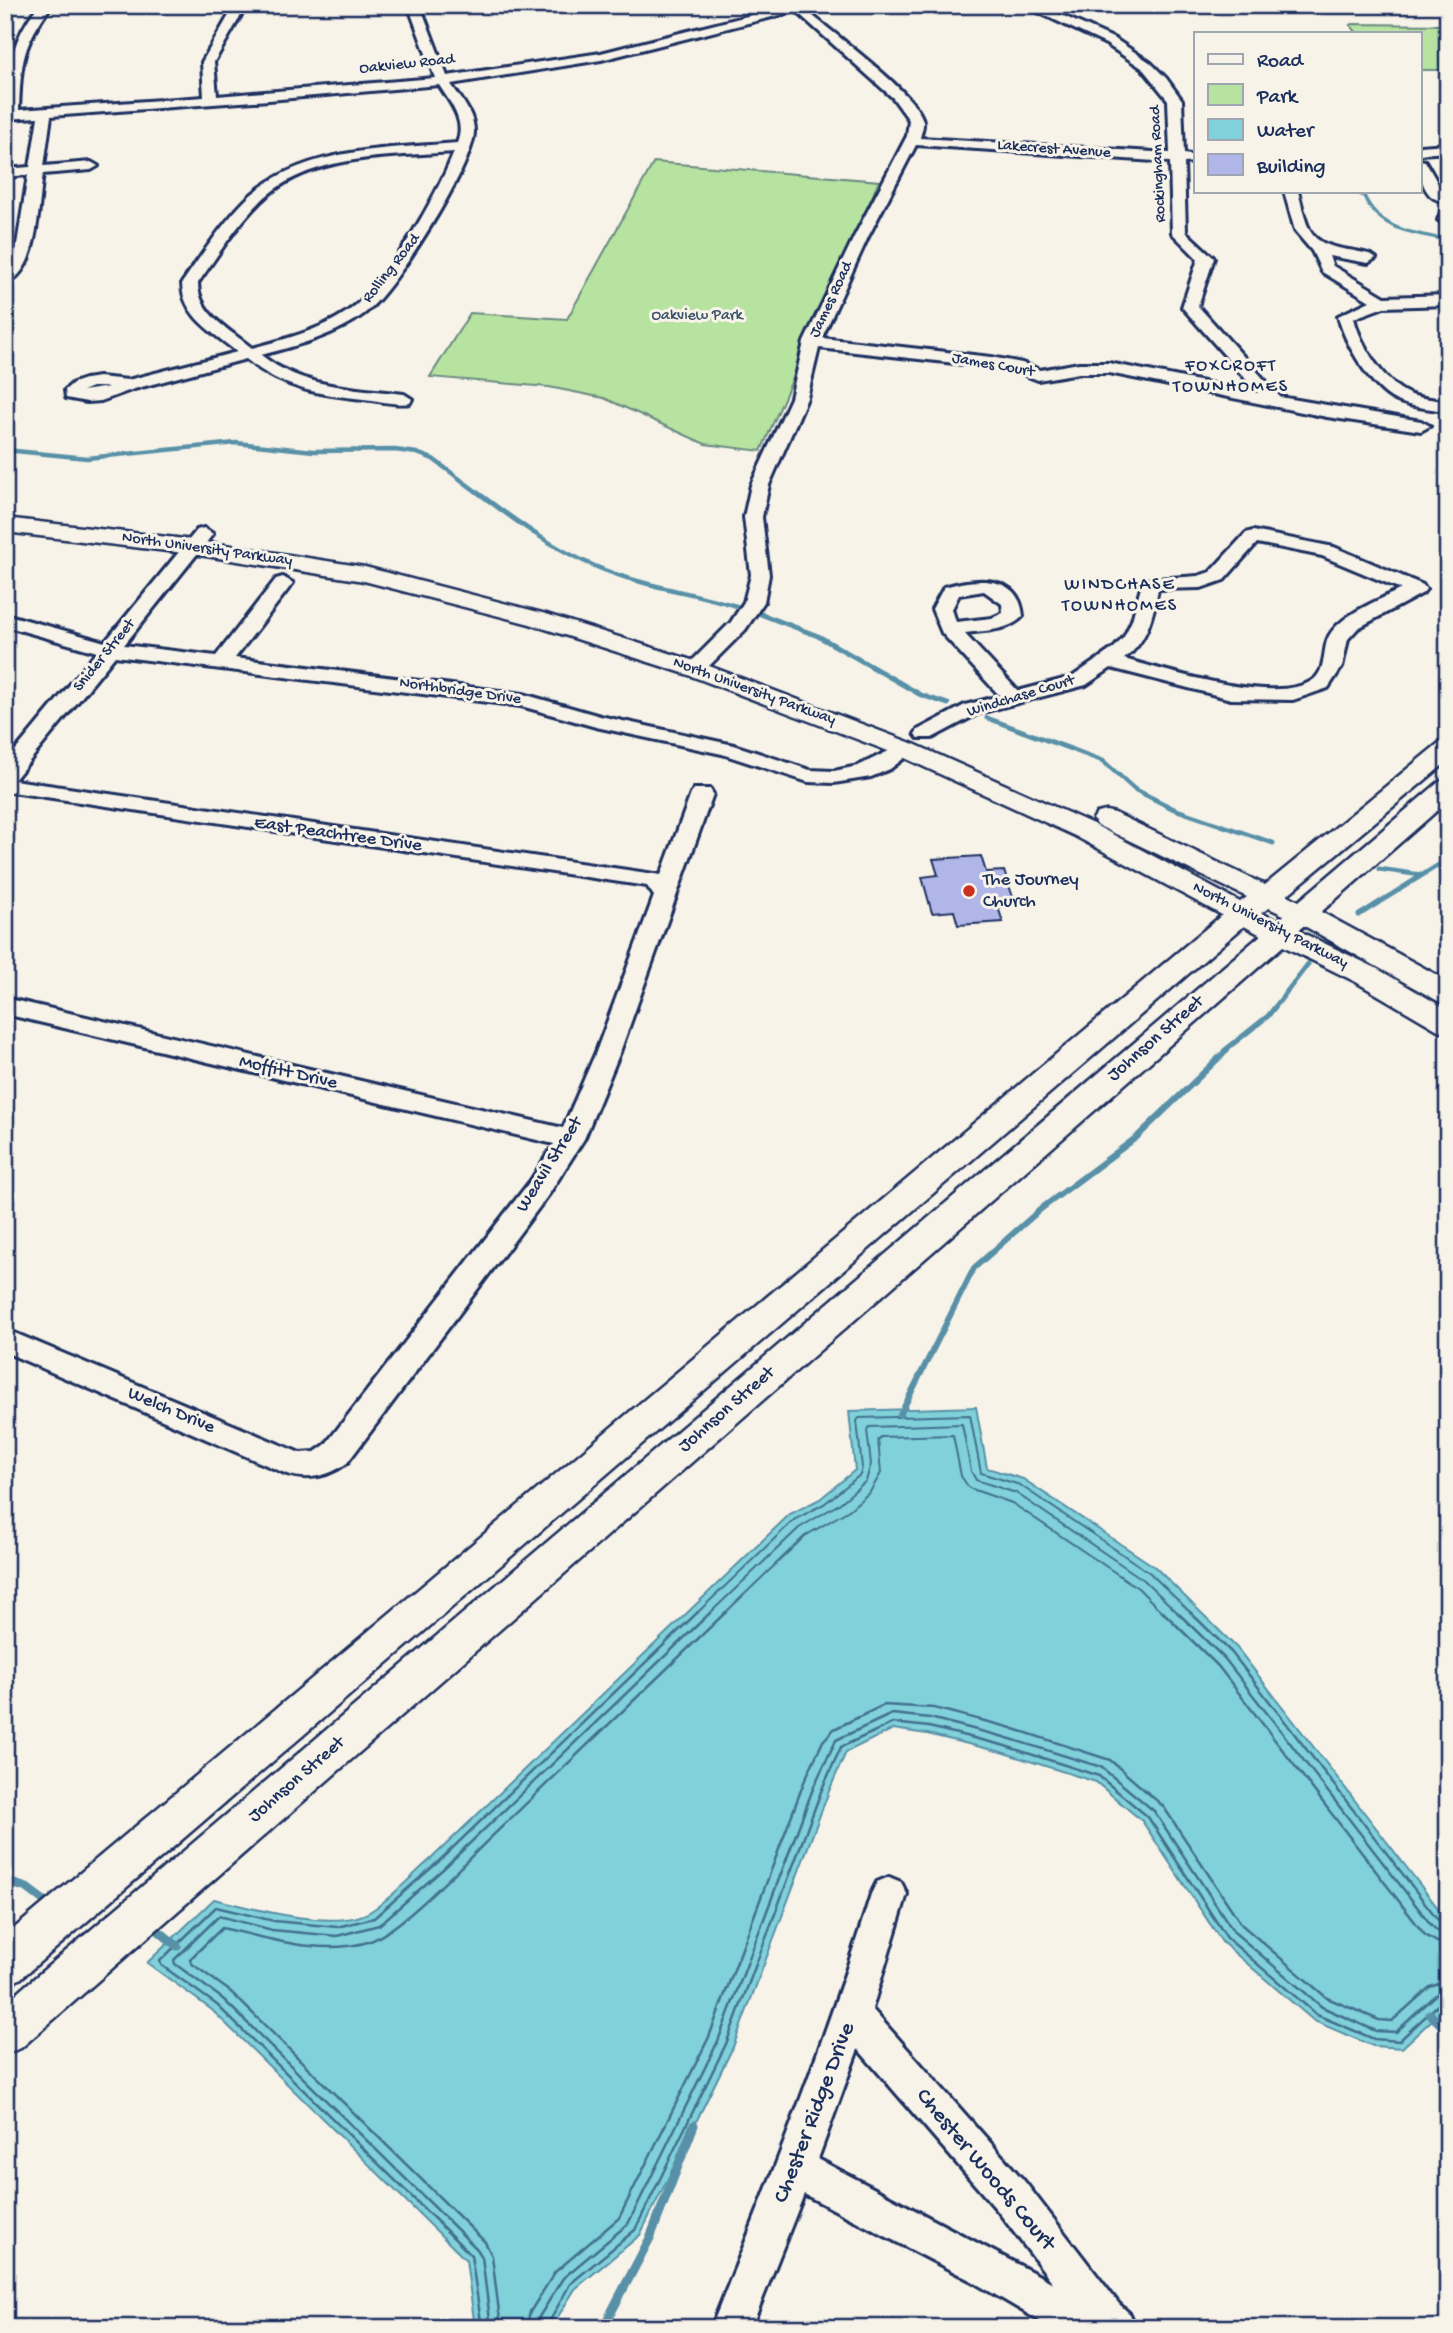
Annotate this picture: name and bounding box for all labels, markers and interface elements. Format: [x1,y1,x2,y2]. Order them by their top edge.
legend [1194,32,1422,192]
street label: Oakview Road [358,50,457,79]
text: Road [1257,50,1305,75]
text: Park [1256,86,1300,111]
street label: Rockingham Road [1146,103,1172,223]
text: Water [1257,120,1315,145]
street label: Lakecrest Avenue [997,137,1112,163]
text: Building [1256,156,1326,181]
street label: Rolling Road [359,229,426,307]
street label: James Road [806,258,859,341]
park label: Oakview Park [651,307,744,326]
street label: James Court [950,349,1037,383]
district label: FOXCROFT TOWNHOMES [1172,356,1289,398]
street label: North University Parkway [121,529,294,571]
district label: WINDCHASE TOWNHOMES [1061,575,1178,617]
street label: Snider Street [70,615,141,696]
street label: North University Parkway [670,654,838,730]
street label: Windchase Court [965,671,1079,722]
street label: Northbridge Drive [398,674,523,710]
street label: East Peachtree Drive [253,812,424,858]
place label: The Journey Church [982,869,1079,914]
street label: North University Parkway [1189,879,1351,974]
marker: The Journey Church [961,883,977,899]
street label: Johnson Street [1103,989,1211,1087]
street label: Moffitt Drive [237,1051,340,1096]
street label: Weavil Street [512,1111,590,1217]
street label: Johnson Street [674,1360,782,1458]
street label: Welch Drive [124,1382,218,1440]
street label: Johnson Street [244,1730,352,1828]
street label: Chester Ridge Drive [768,2018,862,2207]
street label: Chester Woods Court [909,2083,1062,2258]

